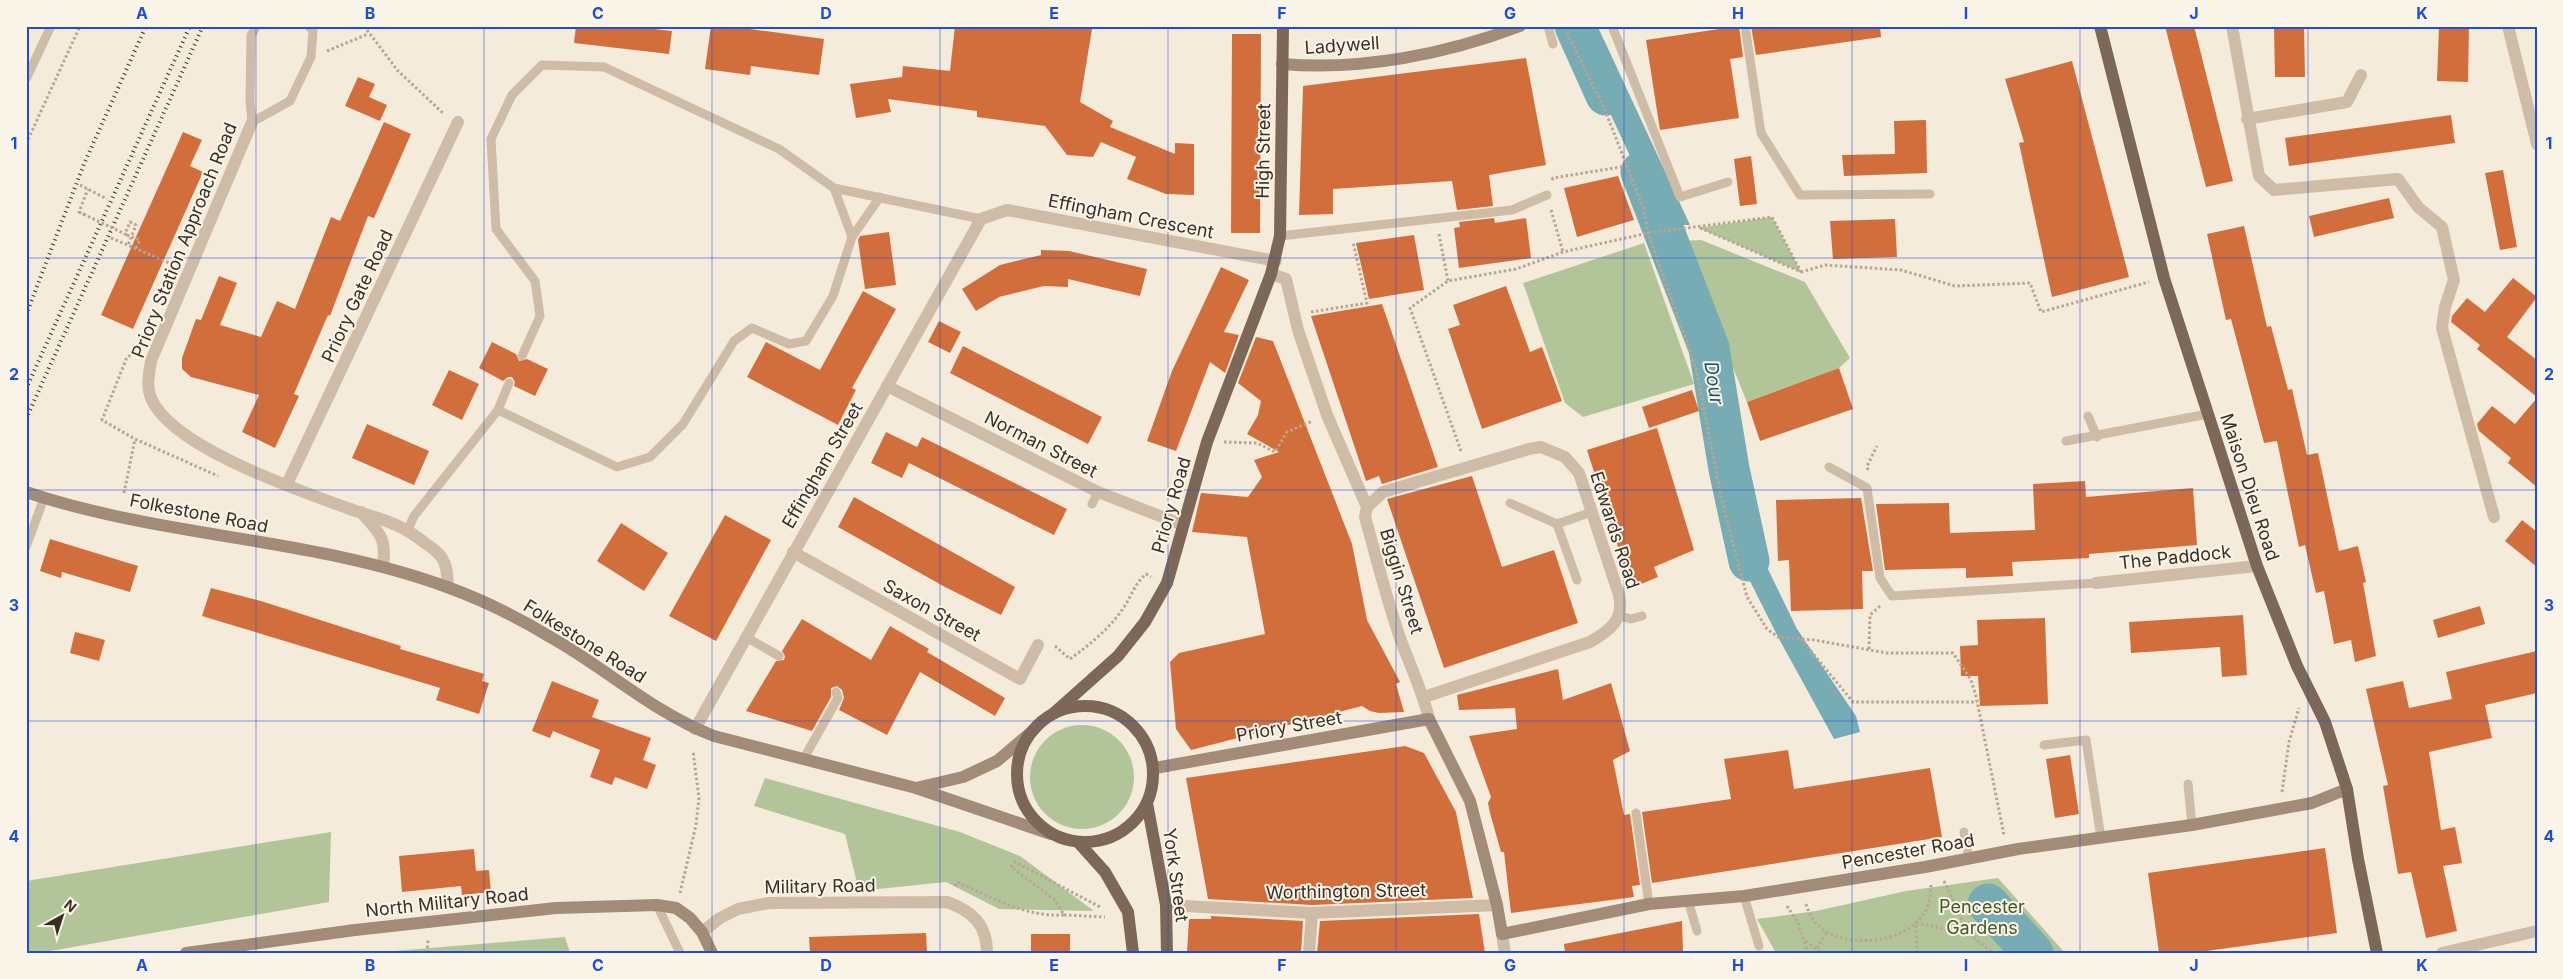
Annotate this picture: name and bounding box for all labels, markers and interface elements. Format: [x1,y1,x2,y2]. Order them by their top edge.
text: A [136,3,148,23]
text: B [365,3,375,23]
text: C [592,3,604,23]
text: D [820,3,832,23]
text: E [1049,3,1059,23]
text: F [1277,3,1287,23]
text: G [1504,3,1516,23]
text: H [1732,3,1744,23]
text: I [1964,3,1968,23]
text: J [2189,3,2199,23]
text: K [2416,3,2428,23]
street label: Ladywell [1304,32,1380,58]
street label: High Street [1252,103,1274,199]
street label: Priory Station Approach Road [127,119,241,361]
text: 1 [11,133,17,153]
text: 1 [2546,133,2552,153]
street label: Effingham Crescent [1047,190,1216,242]
street label: Priory Gate Road [317,226,397,366]
water label: Dour [1699,360,1729,407]
text: 2 [9,364,19,384]
text: 2 [2544,364,2554,384]
street label: Effingham Street [777,398,867,532]
street label: Norman Street [981,407,1101,482]
street label: Maison Dieu Road [2216,411,2284,563]
street label: Priory Road [1147,454,1195,556]
street label: Edwards Road [1586,469,1644,591]
street label: Folkestone Road [128,489,270,537]
street label: Biggin Street [1376,526,1428,636]
street label: The Paddock [2118,541,2232,573]
street label: Saxon Street [880,575,985,646]
text: 3 [9,595,19,615]
street label: Folkestone Road [520,595,650,687]
text: 3 [2544,595,2554,615]
street label: Priory Street [1235,706,1343,746]
text: 4 [9,826,20,846]
text: 4 [2544,826,2555,846]
street label: York Street [1159,827,1193,923]
street label: Pencester Road [1840,829,1976,873]
street label: Military Road [764,875,876,897]
street label: Worthington Street [1266,879,1426,903]
street label: North Military Road [364,883,530,921]
north arrow [38,892,88,942]
text: N [61,896,80,915]
park label: Pencester Gardens [1939,896,2025,938]
text: A [136,955,148,975]
text: B [365,955,375,975]
text: C [592,955,604,975]
text: D [820,955,832,975]
text: E [1049,955,1059,975]
text: F [1277,955,1287,975]
text: G [1504,955,1516,975]
text: H [1732,955,1744,975]
text: I [1964,955,1968,975]
text: J [2189,955,2199,975]
text: K [2416,955,2428,975]

